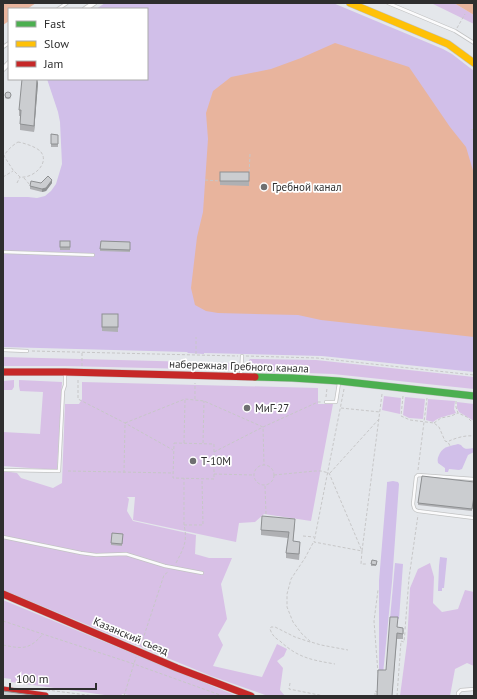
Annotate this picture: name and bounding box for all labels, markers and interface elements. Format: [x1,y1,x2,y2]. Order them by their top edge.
legend [8,8,148,80]
text: Fast [44,16,65,31]
text: Slow [44,36,69,51]
text: Jam [43,56,63,71]
place label: Гребной канал [272,180,342,194]
marker: Гребной канал [259,182,269,192]
street label: набережная Гребного канала [169,357,309,375]
place label: МиГ-27 [255,401,289,415]
marker: МиГ-27 [242,403,252,413]
place label: Т-10М [201,454,231,468]
marker: Т-10М [188,456,198,466]
street label: Казанский съезд [91,614,171,658]
scale bar [10,665,96,691]
text: 100 m [16,671,49,686]

